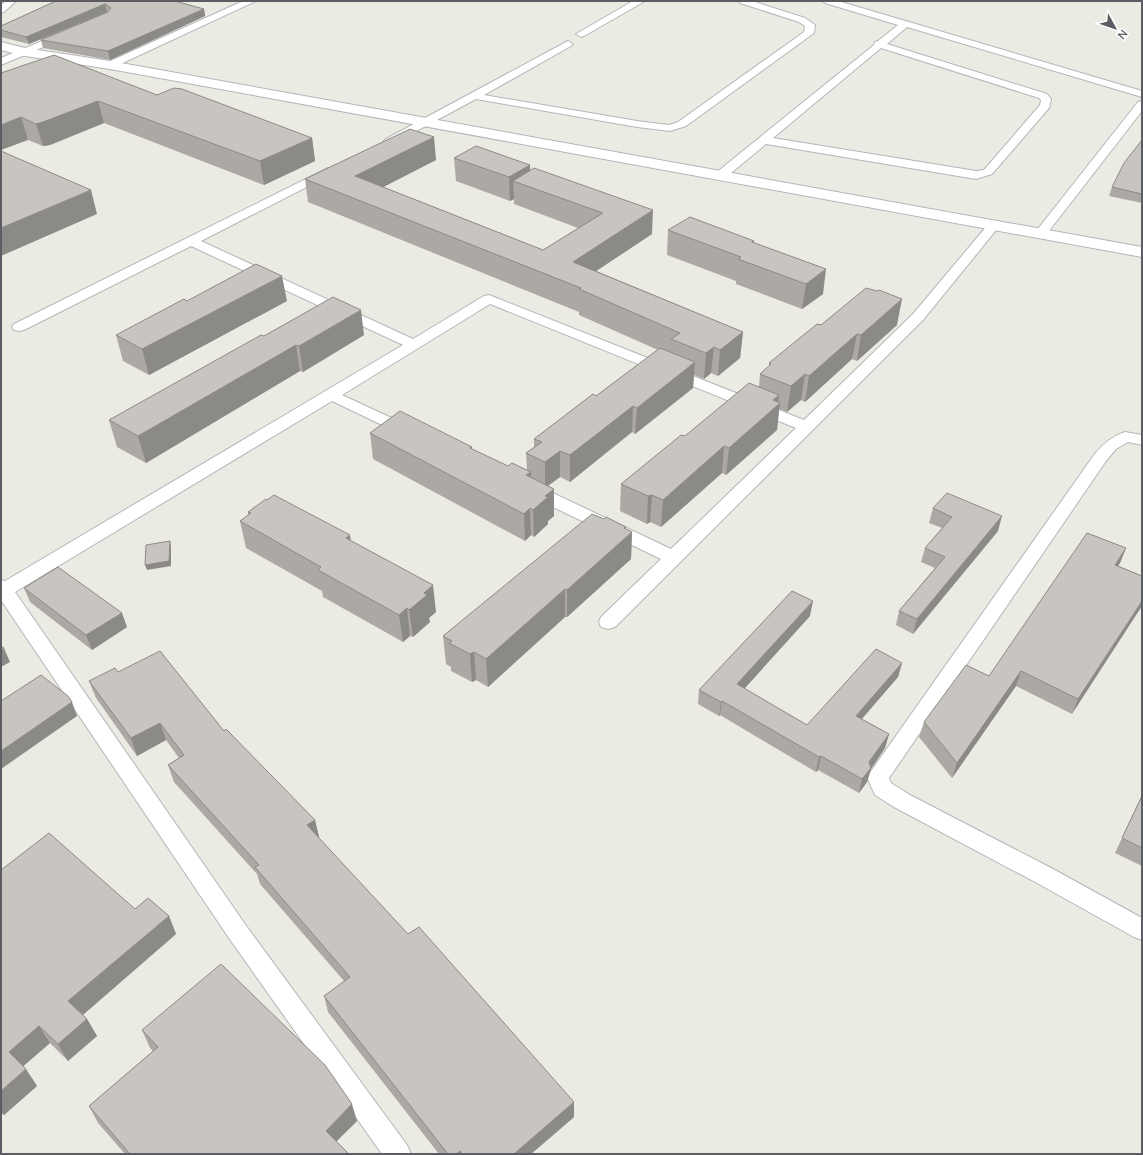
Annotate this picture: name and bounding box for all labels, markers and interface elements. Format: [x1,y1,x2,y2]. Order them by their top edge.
north arrow [1095,8,1135,48]
text: N [1114,26,1131,42]

